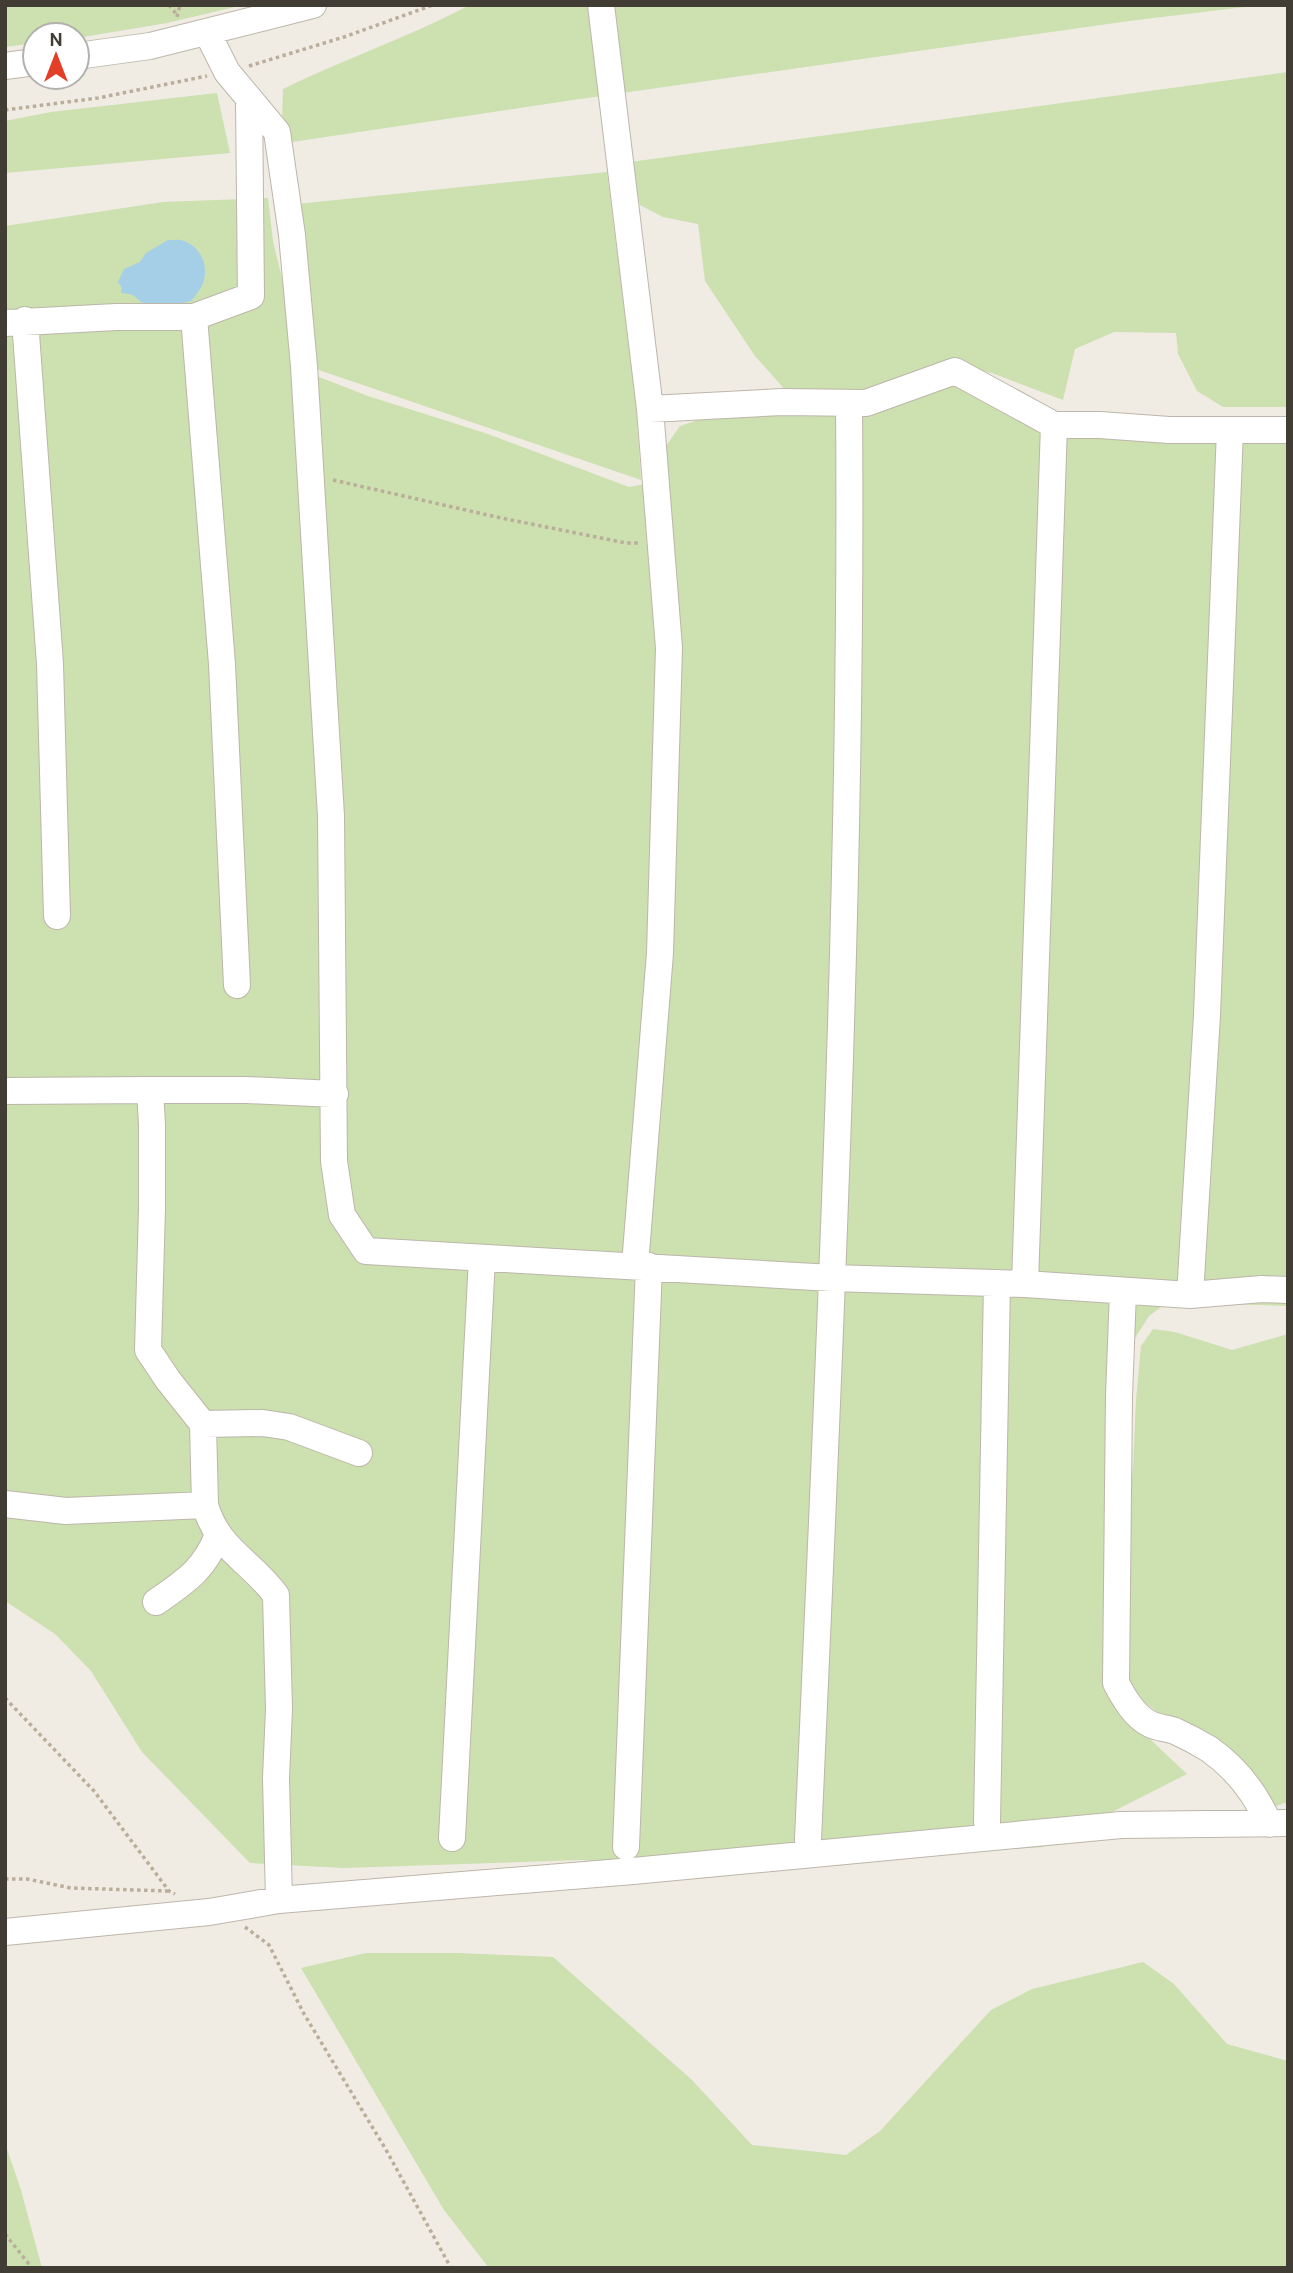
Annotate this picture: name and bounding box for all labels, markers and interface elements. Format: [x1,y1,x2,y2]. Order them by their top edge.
north arrow [21,21,91,91]
text: N [49,29,63,53]

